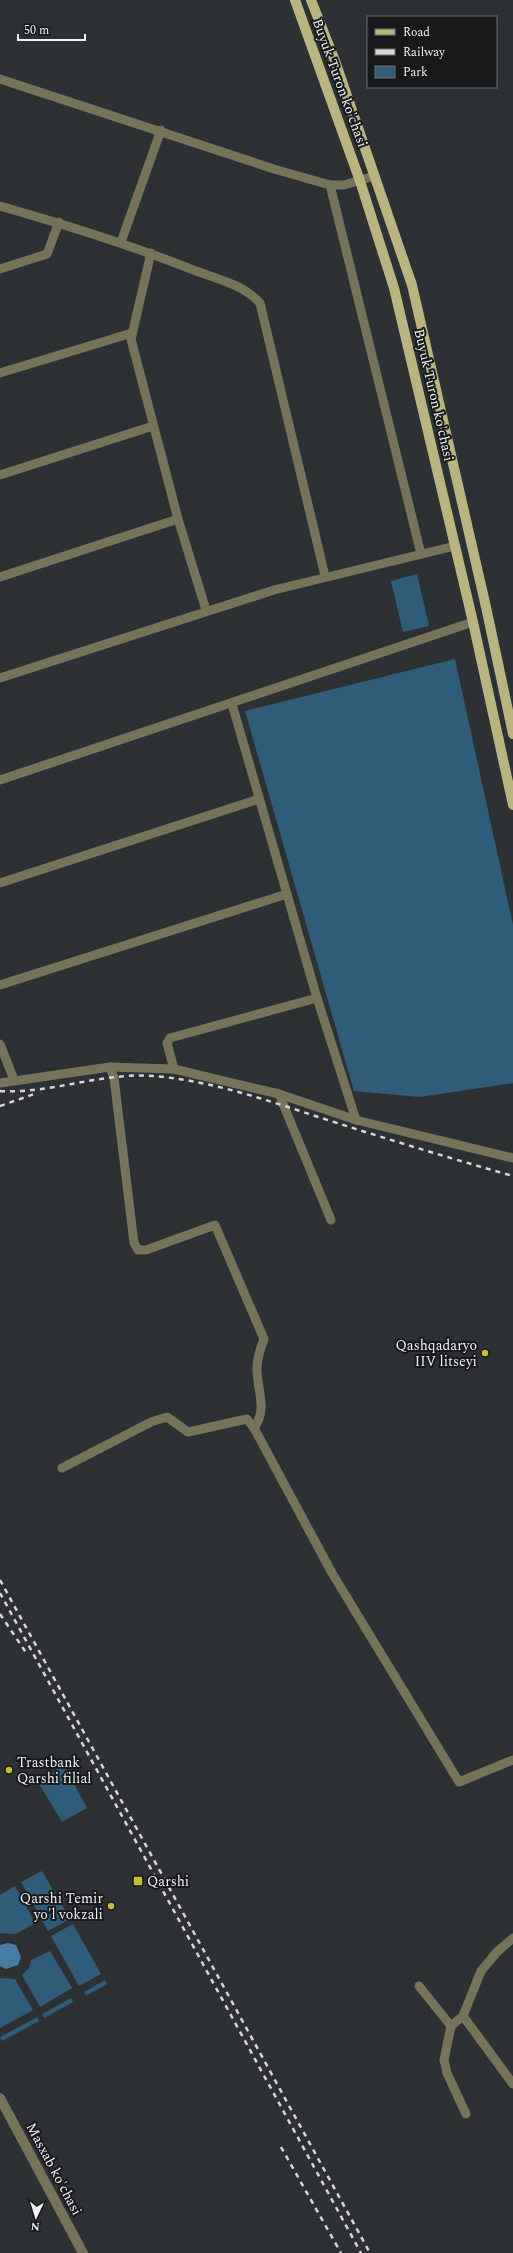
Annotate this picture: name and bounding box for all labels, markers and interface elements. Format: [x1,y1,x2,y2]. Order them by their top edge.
scale bar [18,16,85,42]
street label: Buyuk Turon ko'chasi [307,16,373,150]
legend [367,16,497,88]
text: 50 m [24,21,49,40]
text: Road [403,23,430,42]
text: Railway [403,43,446,62]
text: Park [403,63,428,82]
street label: Buyuk Turon ko'chasi [409,327,459,463]
place label: Qashqadaryo IIV litseyi [395,1335,477,1372]
marker: Qashqadaryo IIV litseyi [480,1348,490,1358]
place label: Trastbank Qarshi filial [17,1752,91,1789]
marker: Trastbank Qarshi filial [4,1765,14,1775]
place label: Qarshi [147,1871,189,1892]
marker: Qarshi [132,1875,144,1887]
place label: Qarshi Temir yo'l vokzali [20,1888,103,1925]
marker: Qarshi Temir yo'l vokzali [106,1901,116,1911]
street label: Masxab ko'chasi [21,2119,87,2219]
north arrow [16,2197,56,2237]
text: N [30,2218,40,2235]

